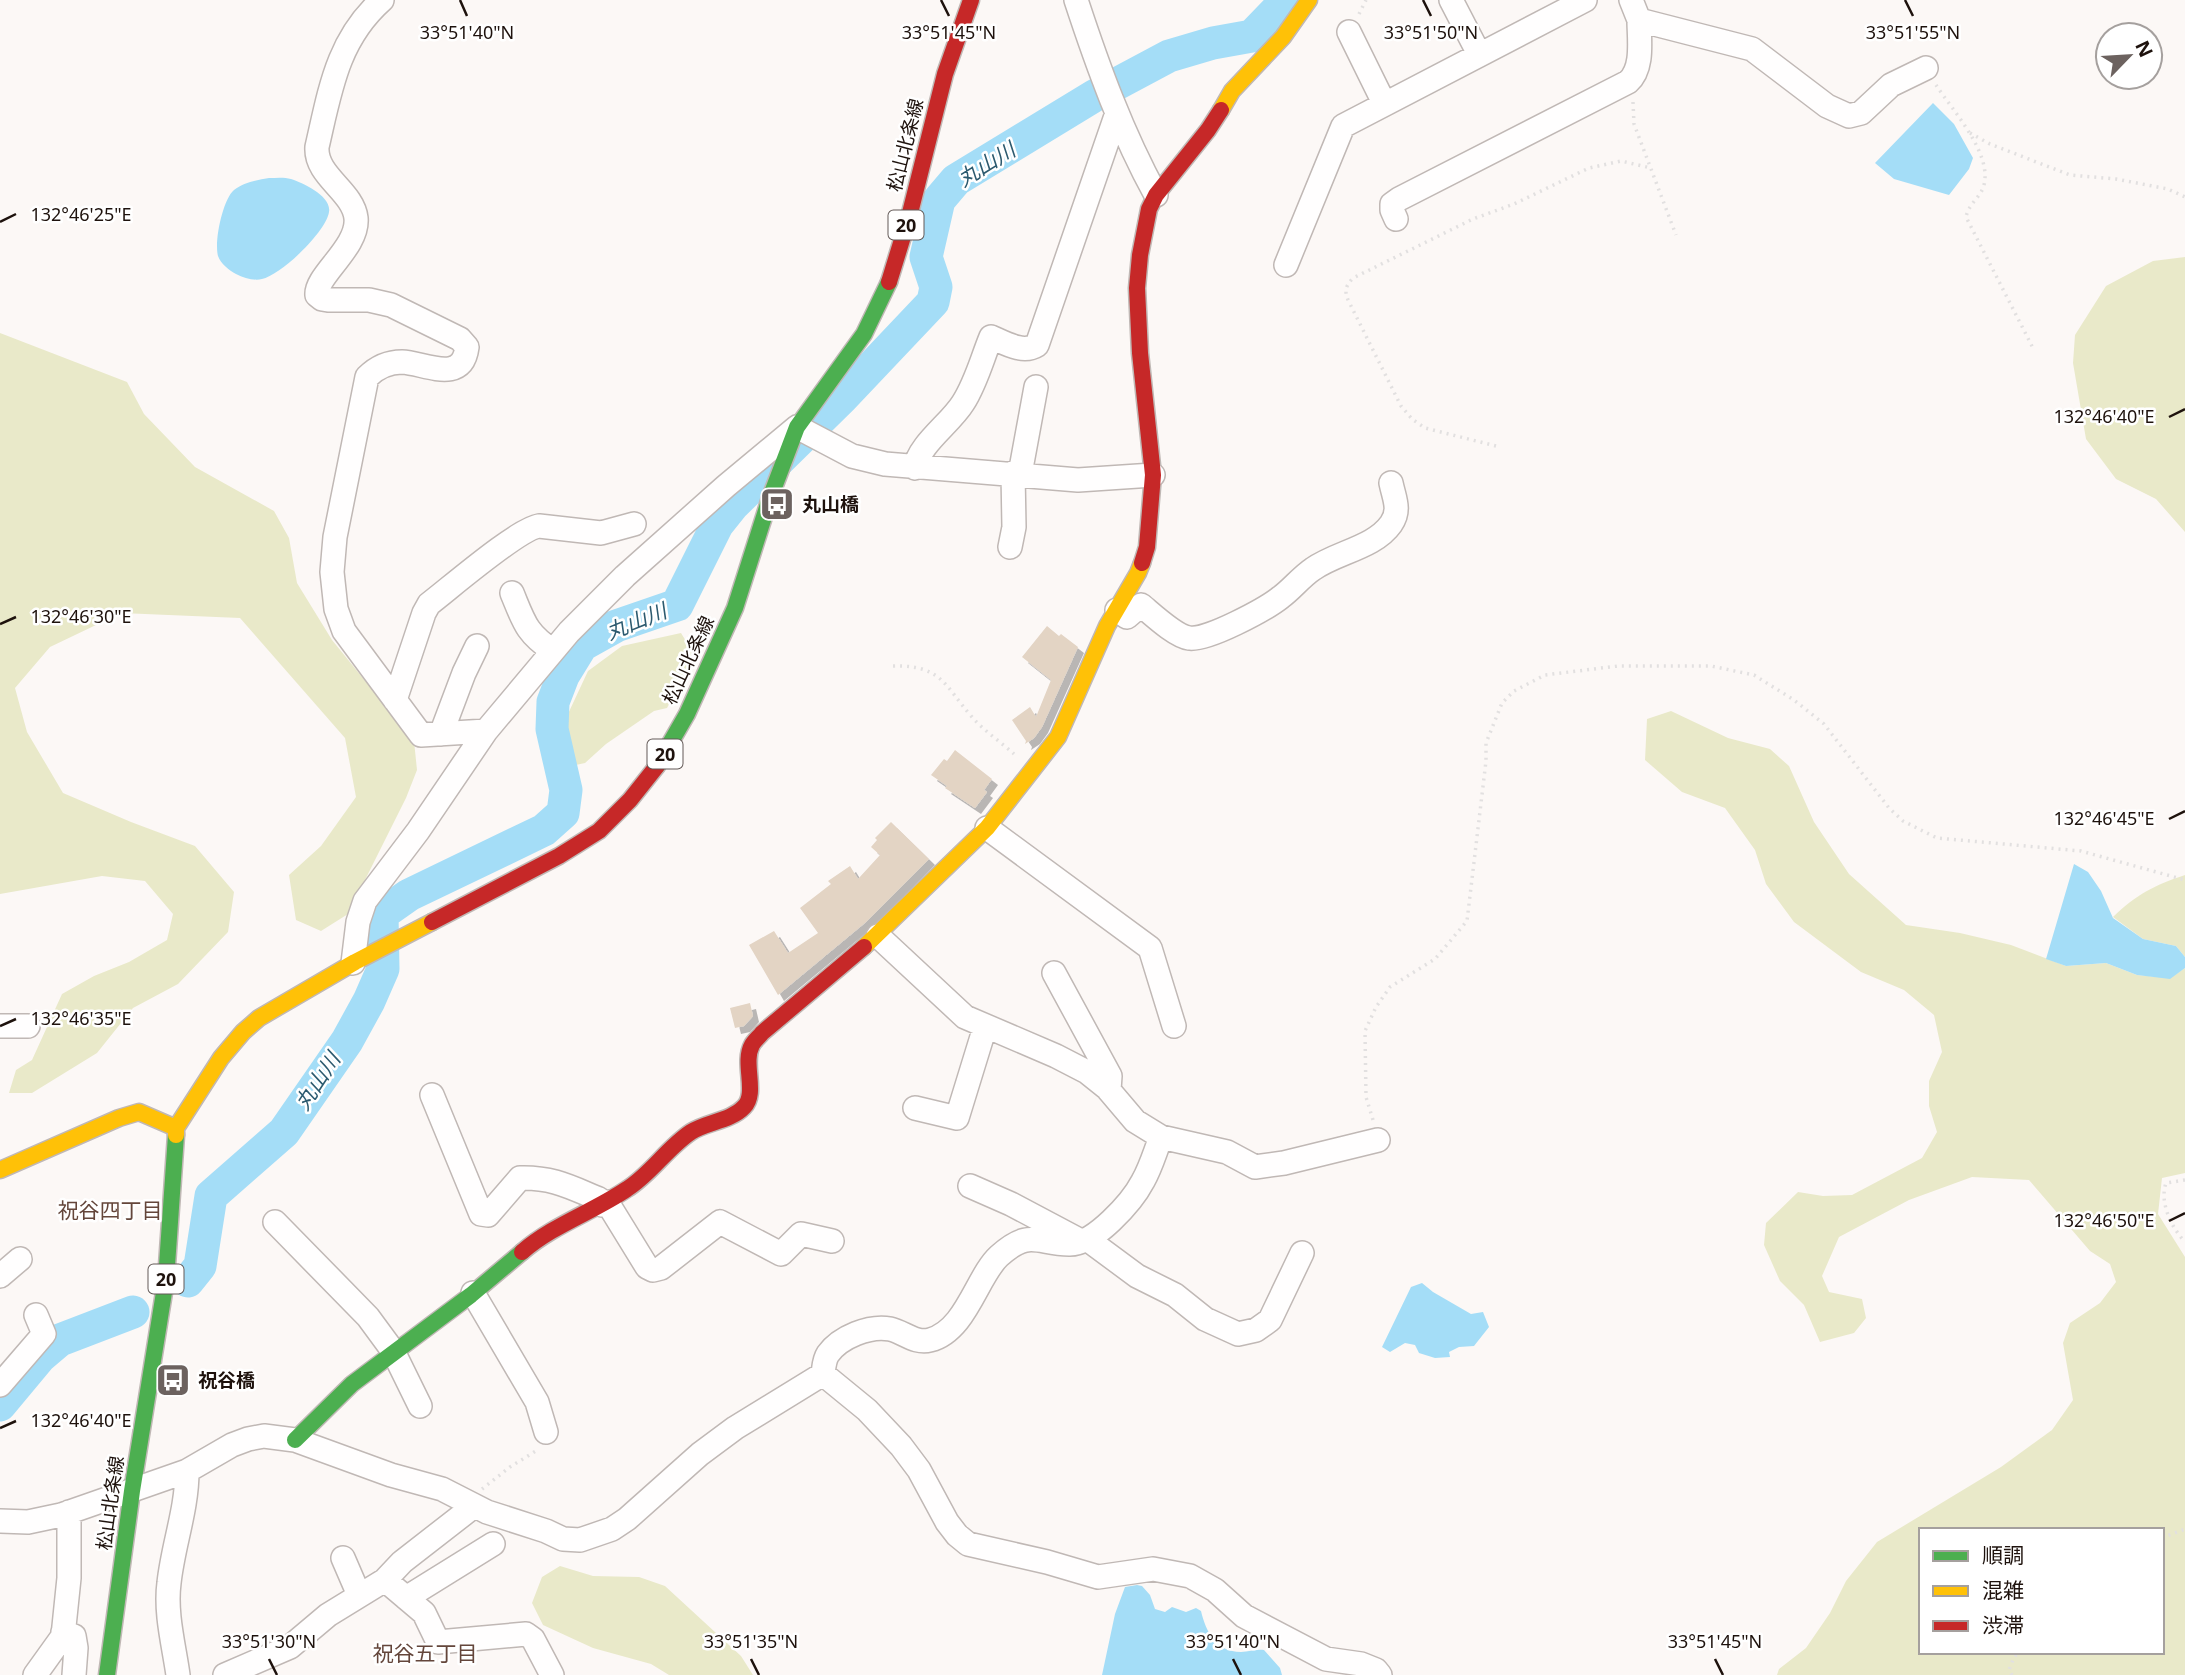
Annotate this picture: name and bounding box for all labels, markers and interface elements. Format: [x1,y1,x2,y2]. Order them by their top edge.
text: 33°51'40"N [420,20,514,44]
text: 33°51'45"N [902,20,996,44]
text: 33°51'50"N [1384,20,1478,44]
text: 33°51'55"N [1866,20,1960,44]
north arrow [2094,21,2164,91]
text: N [2129,36,2159,61]
street label: 松山北条線 [881,96,929,194]
water label: 丸山川 [952,134,1022,193]
text: 132°46'25"E [30,202,132,226]
road number: 20 [888,210,923,240]
text: 132°46'40"E [2053,404,2155,428]
bus stop icon: 丸山橋 [758,485,796,523]
place label: 丸山橋 [802,491,859,517]
water label: 丸山川 [602,595,672,646]
text: 132°46'30"E [30,604,132,628]
street label: 松山北条線 [656,611,720,709]
road number: 20 [648,740,682,768]
text: 132°46'45"E [2053,806,2155,830]
text: 132°46'35"E [30,1006,132,1030]
water label: 丸山川 [288,1045,347,1115]
district label: 祝谷四丁目 [58,1196,163,1224]
text: 132°46'50"E [2053,1208,2155,1232]
road number: 20 [148,1264,184,1294]
bus stop icon: 祝谷橋 [154,1361,192,1399]
place label: 祝谷橋 [198,1367,255,1393]
text: 132°46'40"E [30,1408,132,1432]
street label: 松山北条線 [91,1454,129,1552]
legend [1919,1528,2164,1654]
text: 順調 [1982,1541,2024,1569]
text: 混雑 [1982,1576,2024,1604]
text: 渋滞 [1982,1611,2024,1639]
text: 33°51'30"N [222,1629,316,1653]
text: 33°51'35"N [704,1629,798,1653]
text: 33°51'40"N [1186,1629,1280,1653]
text: 33°51'45"N [1668,1629,1762,1653]
district label: 祝谷五丁目 [373,1639,478,1667]

